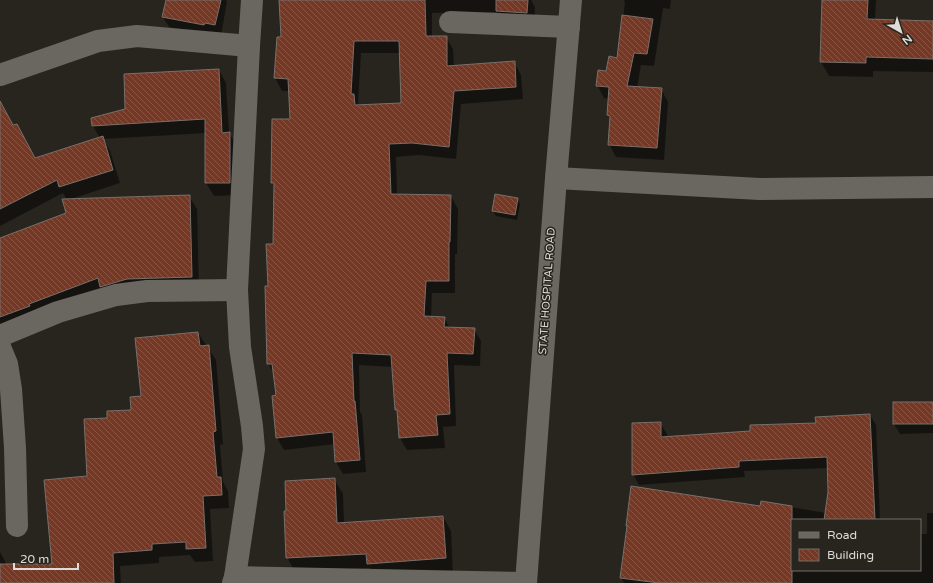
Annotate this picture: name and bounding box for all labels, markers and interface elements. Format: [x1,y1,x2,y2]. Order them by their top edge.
north arrow [881,12,921,52]
text: N [899,32,915,47]
street label: STATE HOSPITAL ROAD [536,227,558,355]
legend [791,519,921,571]
text: Road [827,528,857,542]
scale bar [14,545,78,571]
text: Building [827,548,874,562]
text: 20 m [20,552,49,566]

